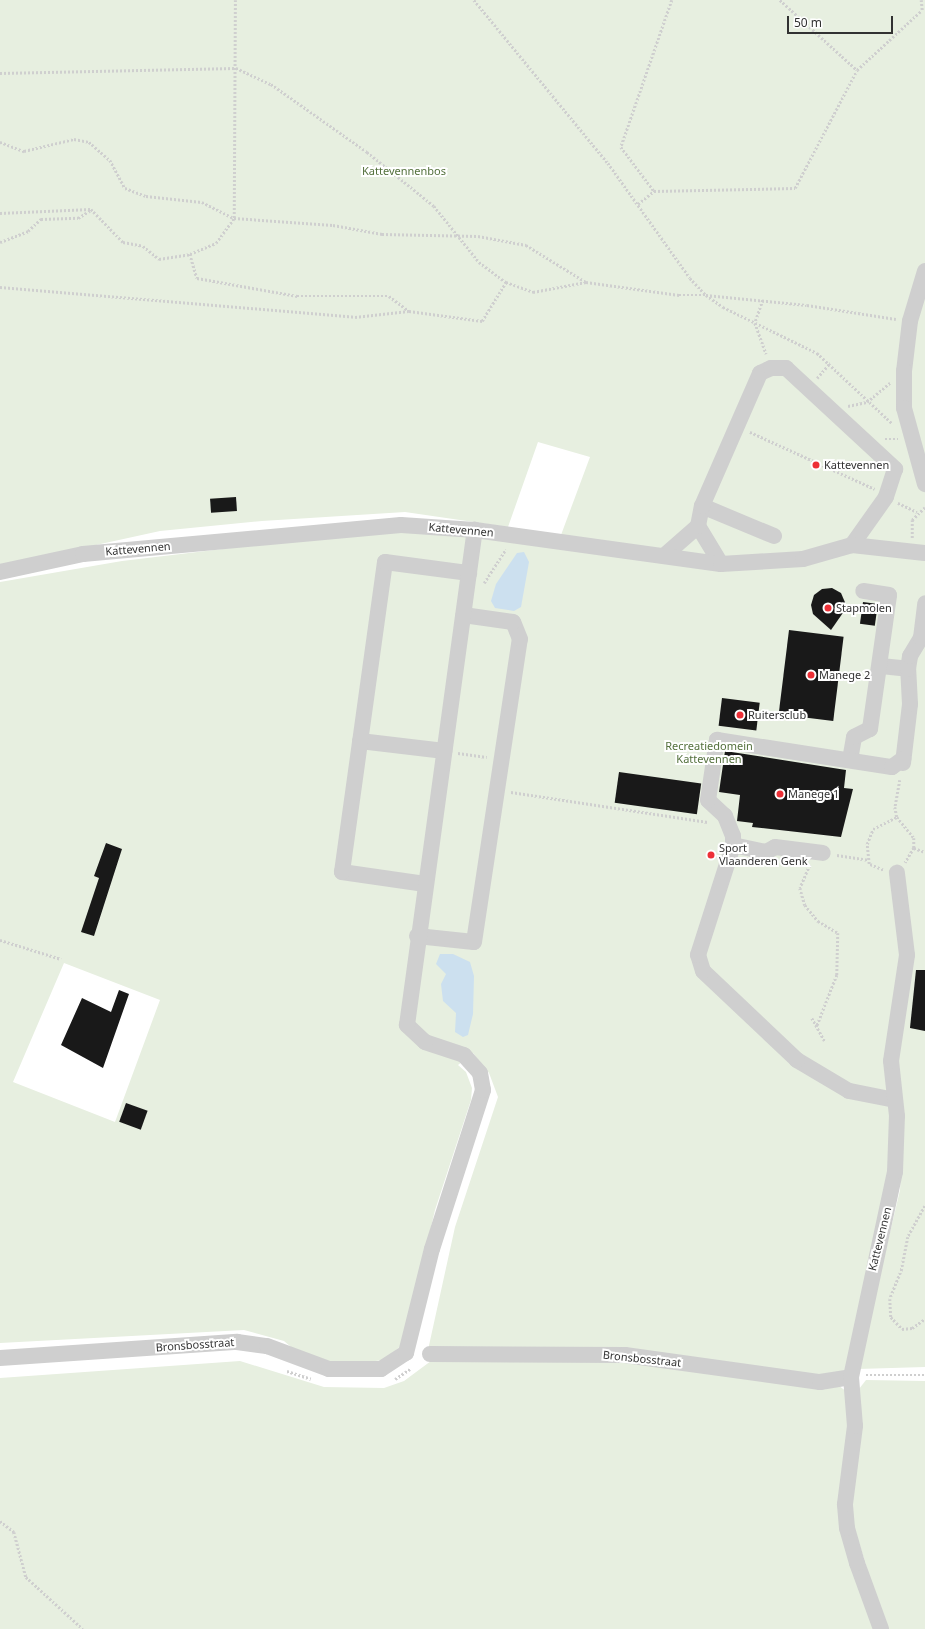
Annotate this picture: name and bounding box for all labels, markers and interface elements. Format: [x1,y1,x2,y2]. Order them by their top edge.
scale bar [789,8,895,34]
text: 50 m [794,14,822,31]
park label: Kattevennenbos [362,164,446,178]
place label: Kattevennen [824,458,889,472]
marker: Kattevennen [811,460,821,470]
street label: Kattevennen [428,521,494,539]
street label: Kattevennen [105,540,171,558]
place label: Stapmolen [836,601,892,615]
marker: Stapmolen [823,603,833,613]
place label: Manege 2 [819,668,870,682]
marker: Manege 2 [806,670,816,680]
place label: Ruitersclub [748,708,806,722]
marker: Ruitersclub [735,710,745,720]
park label: Recreatiedomein Kattevennen [665,740,753,766]
place label: Manege 1 [788,787,839,801]
marker: Manege 1 [775,789,785,799]
place label: Sport Vlaanderen Genk [719,842,808,868]
marker: Sport Vlaanderen Genk [706,850,716,860]
street label: Kattevennen [866,1206,894,1272]
street label: Bronsbosstraat [155,1336,235,1354]
street label: Bronsbosstraat [602,1348,682,1370]

